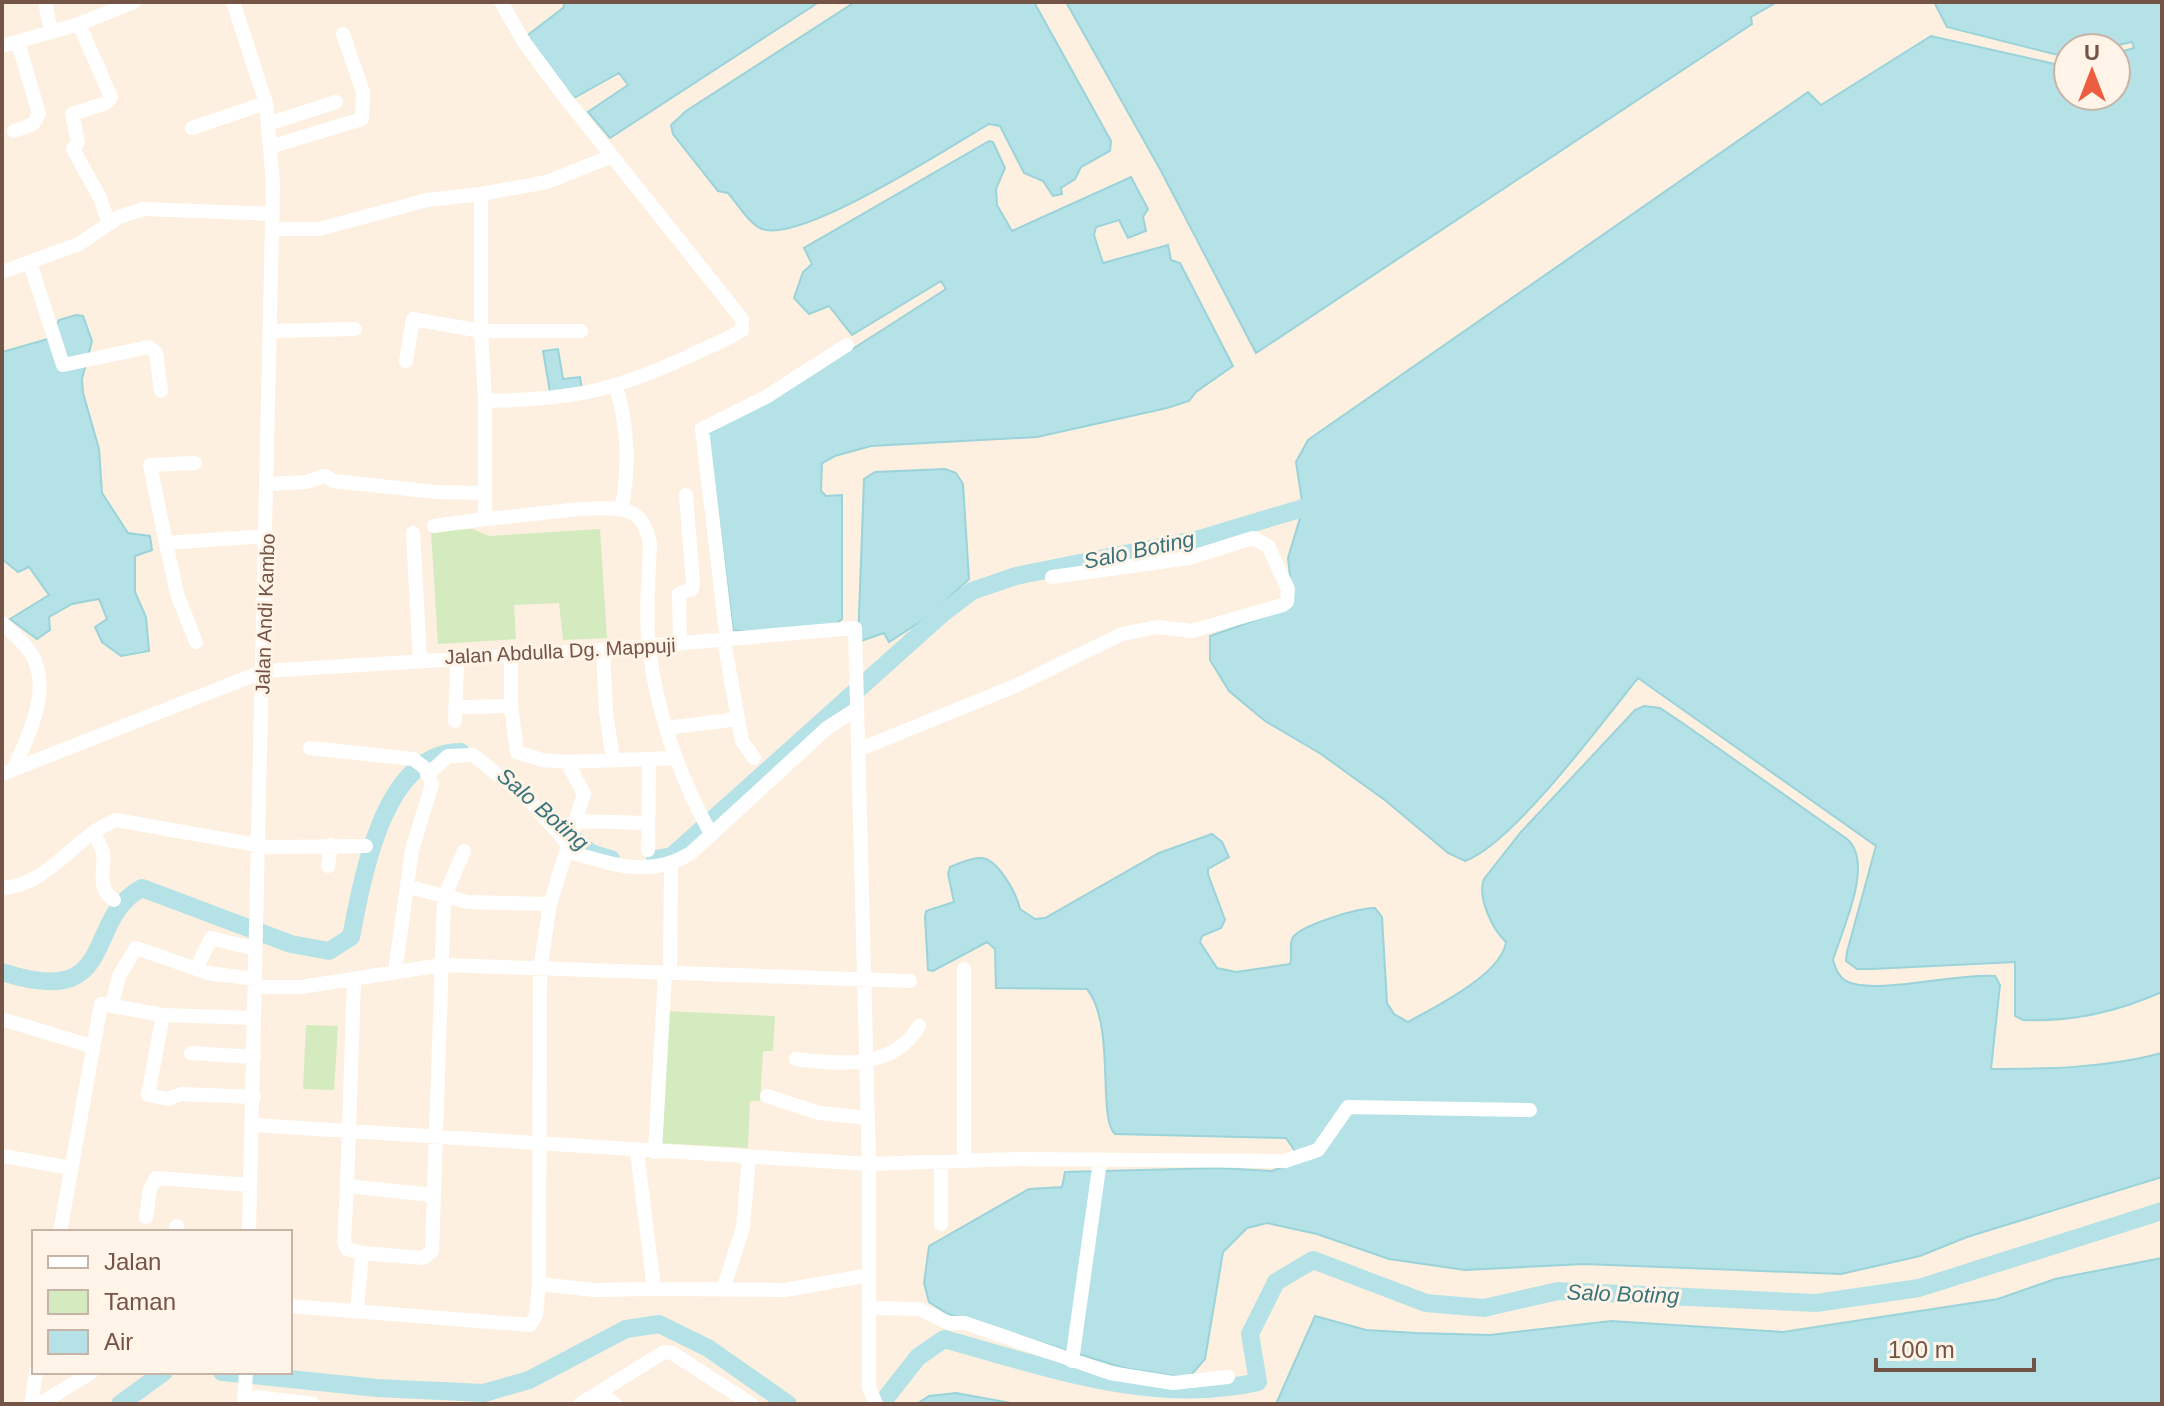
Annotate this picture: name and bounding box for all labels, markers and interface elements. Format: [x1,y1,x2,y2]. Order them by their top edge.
north arrow [2052,32,2132,112]
text: U [2084,40,2100,65]
water label: Salo Boting [1081,526,1197,574]
street label: Jalan Andi Kambo [251,533,279,695]
street label: Jalan Abdulla Dg. Mappuji [444,634,676,668]
water label: Salo Boting [492,763,594,856]
legend [32,1230,292,1374]
text: Jalan [104,1248,161,1275]
water label: Salo Boting [1566,1280,1680,1308]
text: Taman [104,1288,176,1315]
scale bar [1876,1322,2034,1372]
text: Air [104,1328,133,1355]
text: 100 m [1888,1336,1955,1363]

